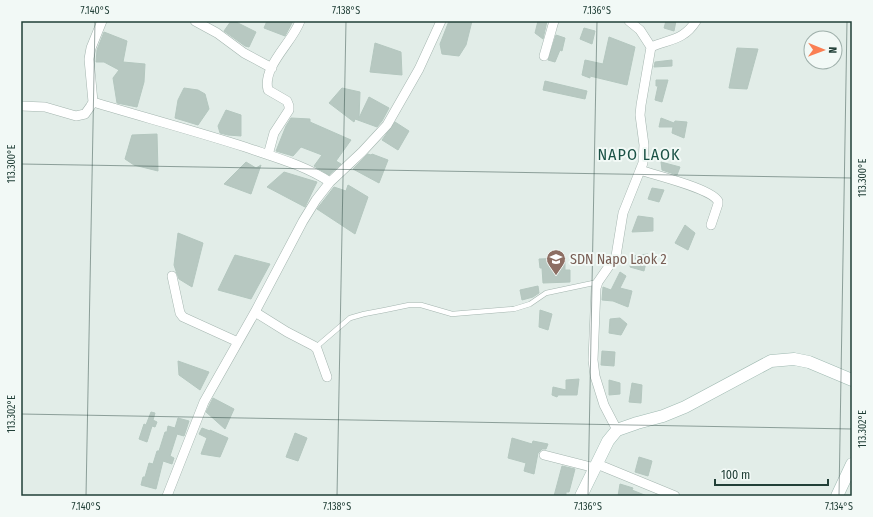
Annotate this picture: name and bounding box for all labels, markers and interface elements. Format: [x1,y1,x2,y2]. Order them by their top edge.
text: 7.140°S [81,5,109,17]
text: 7.138°S [332,5,360,17]
text: 7.136°S [583,5,611,17]
north arrow [803,30,843,70]
text: N [826,47,839,54]
text: 113.300°E [6,144,18,183]
district label: NAPO LAOK [597,145,681,164]
text: 113.300°E [857,158,869,197]
school or university icon: SDN Napo Laok 2 [545,248,567,276]
place label: SDN Napo Laok 2 [570,251,667,268]
text: 113.302°E [6,395,18,433]
text: 113.302°E [857,410,869,448]
scale bar [715,461,828,487]
text: 100 m [721,468,750,482]
text: 7.140°S [72,501,100,513]
text: 7.138°S [323,501,351,513]
text: 7.136°S [574,501,602,513]
text: 7.134°S [825,501,853,513]

